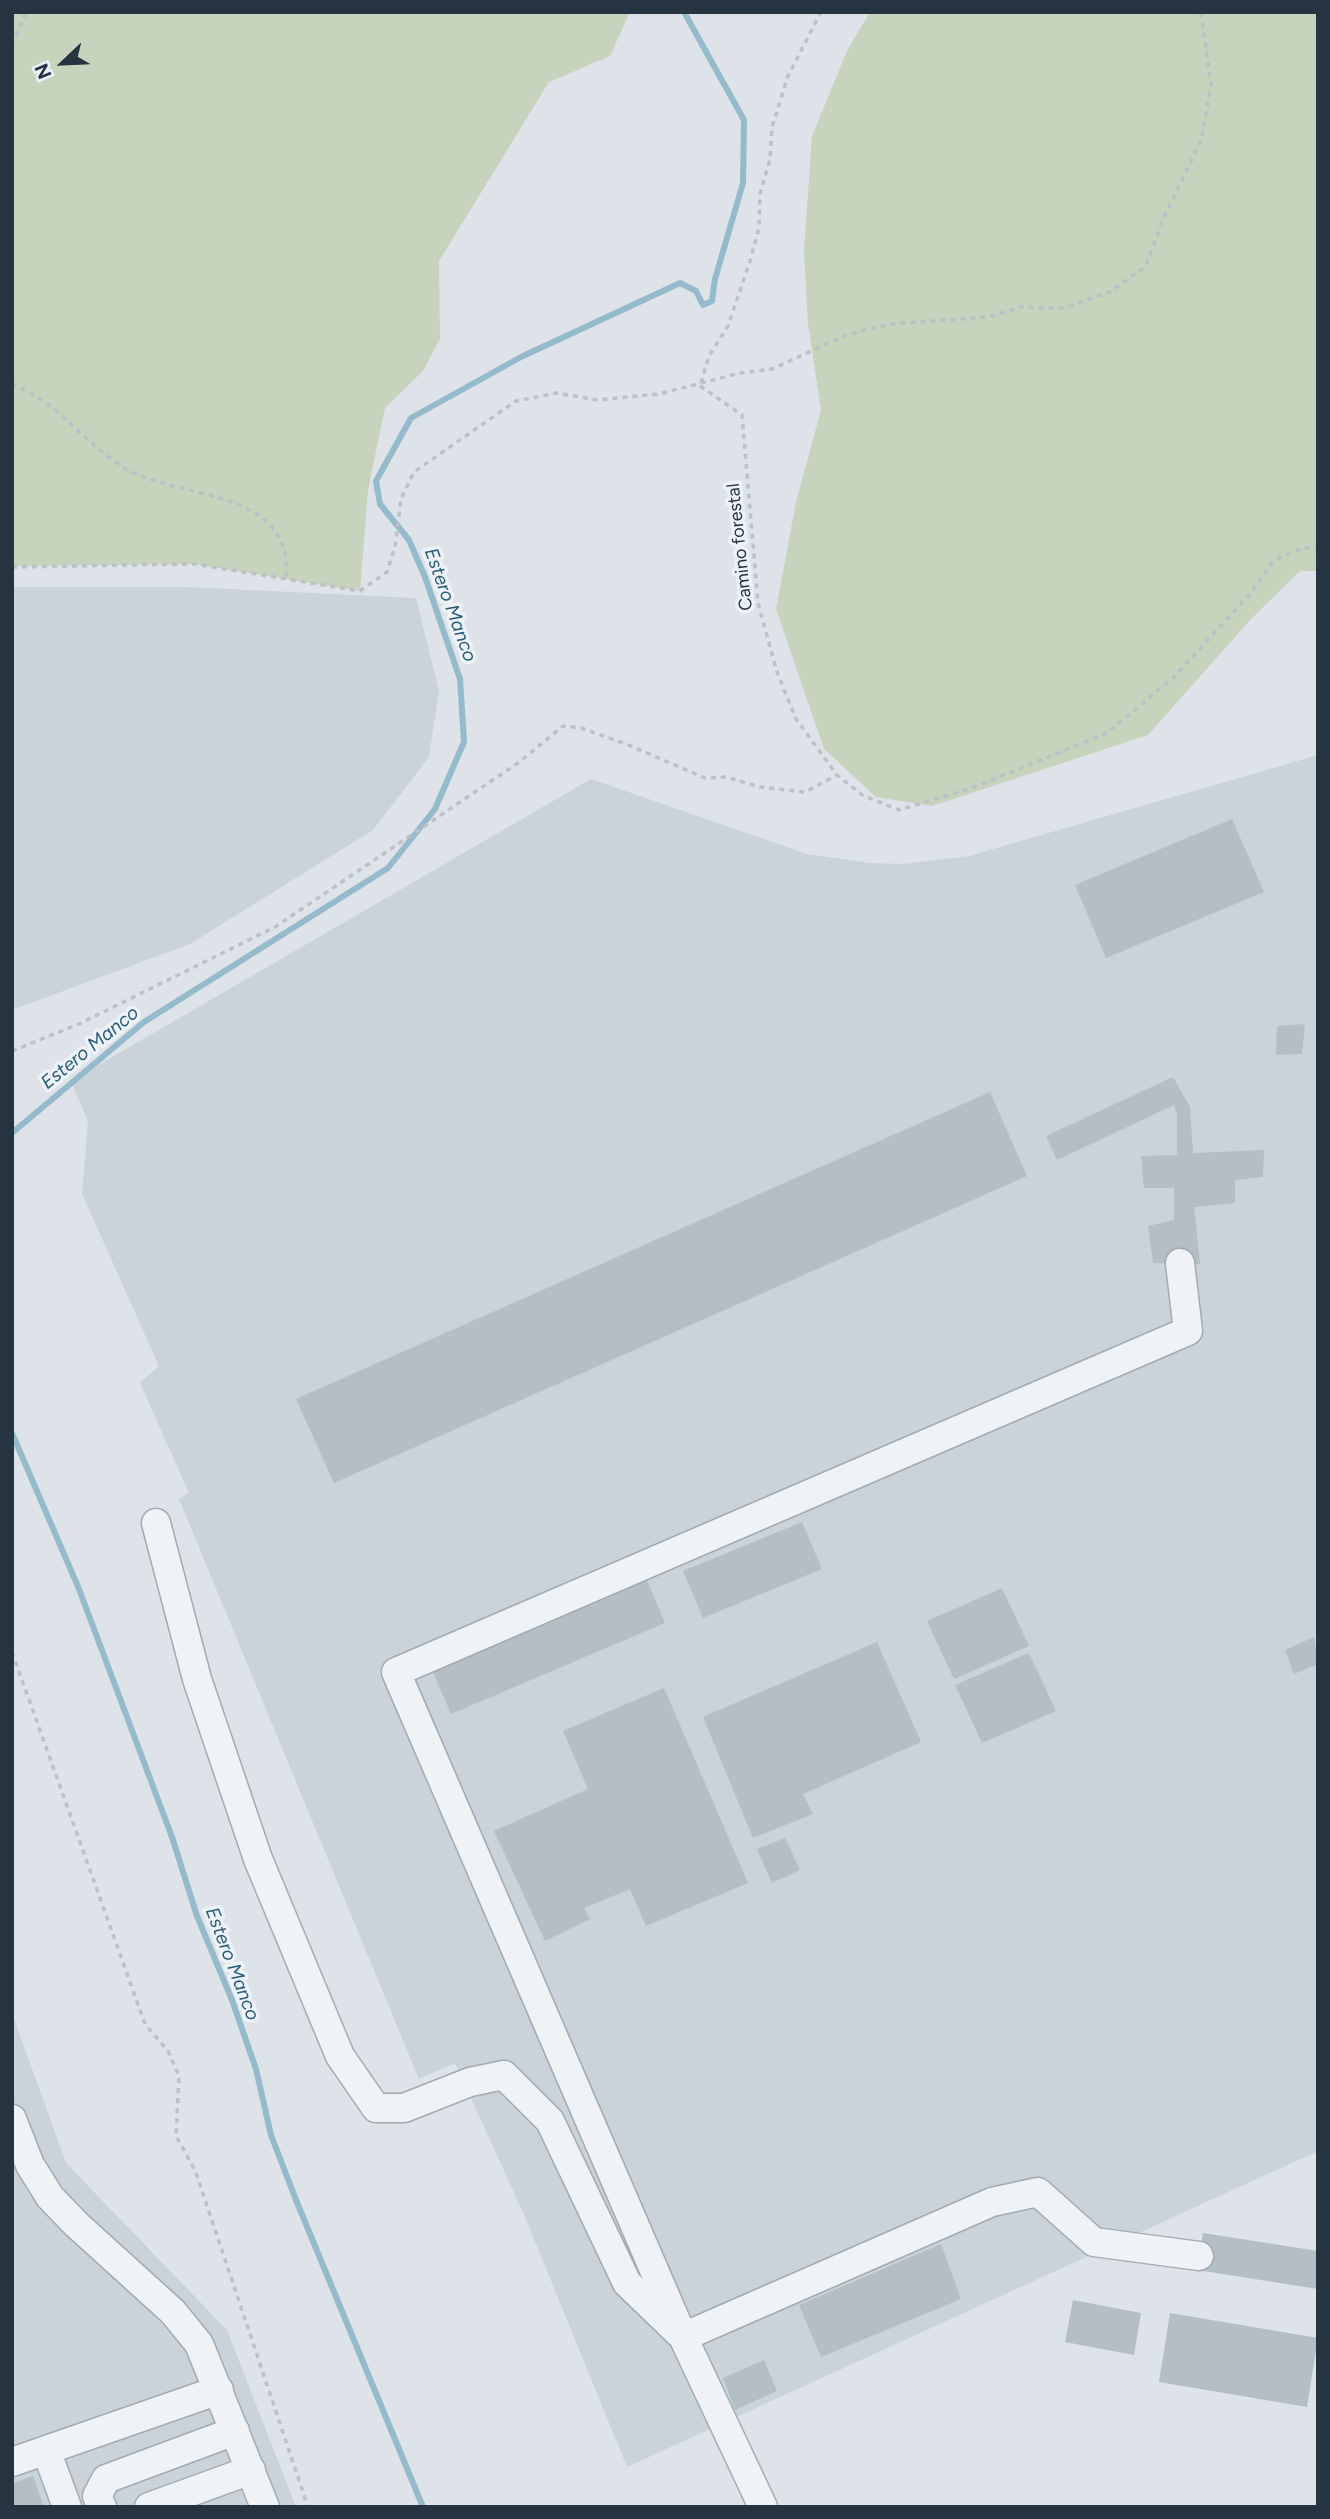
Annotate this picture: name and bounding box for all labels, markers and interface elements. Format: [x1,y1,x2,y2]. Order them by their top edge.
north arrow [28,28,98,98]
text: N [30,60,57,83]
street label: Camino forestal [723,482,757,612]
water label: Estero Manco [419,545,481,665]
water label: Estero Manco [36,1002,144,1094]
water label: Estero Manco [200,1904,264,2024]

